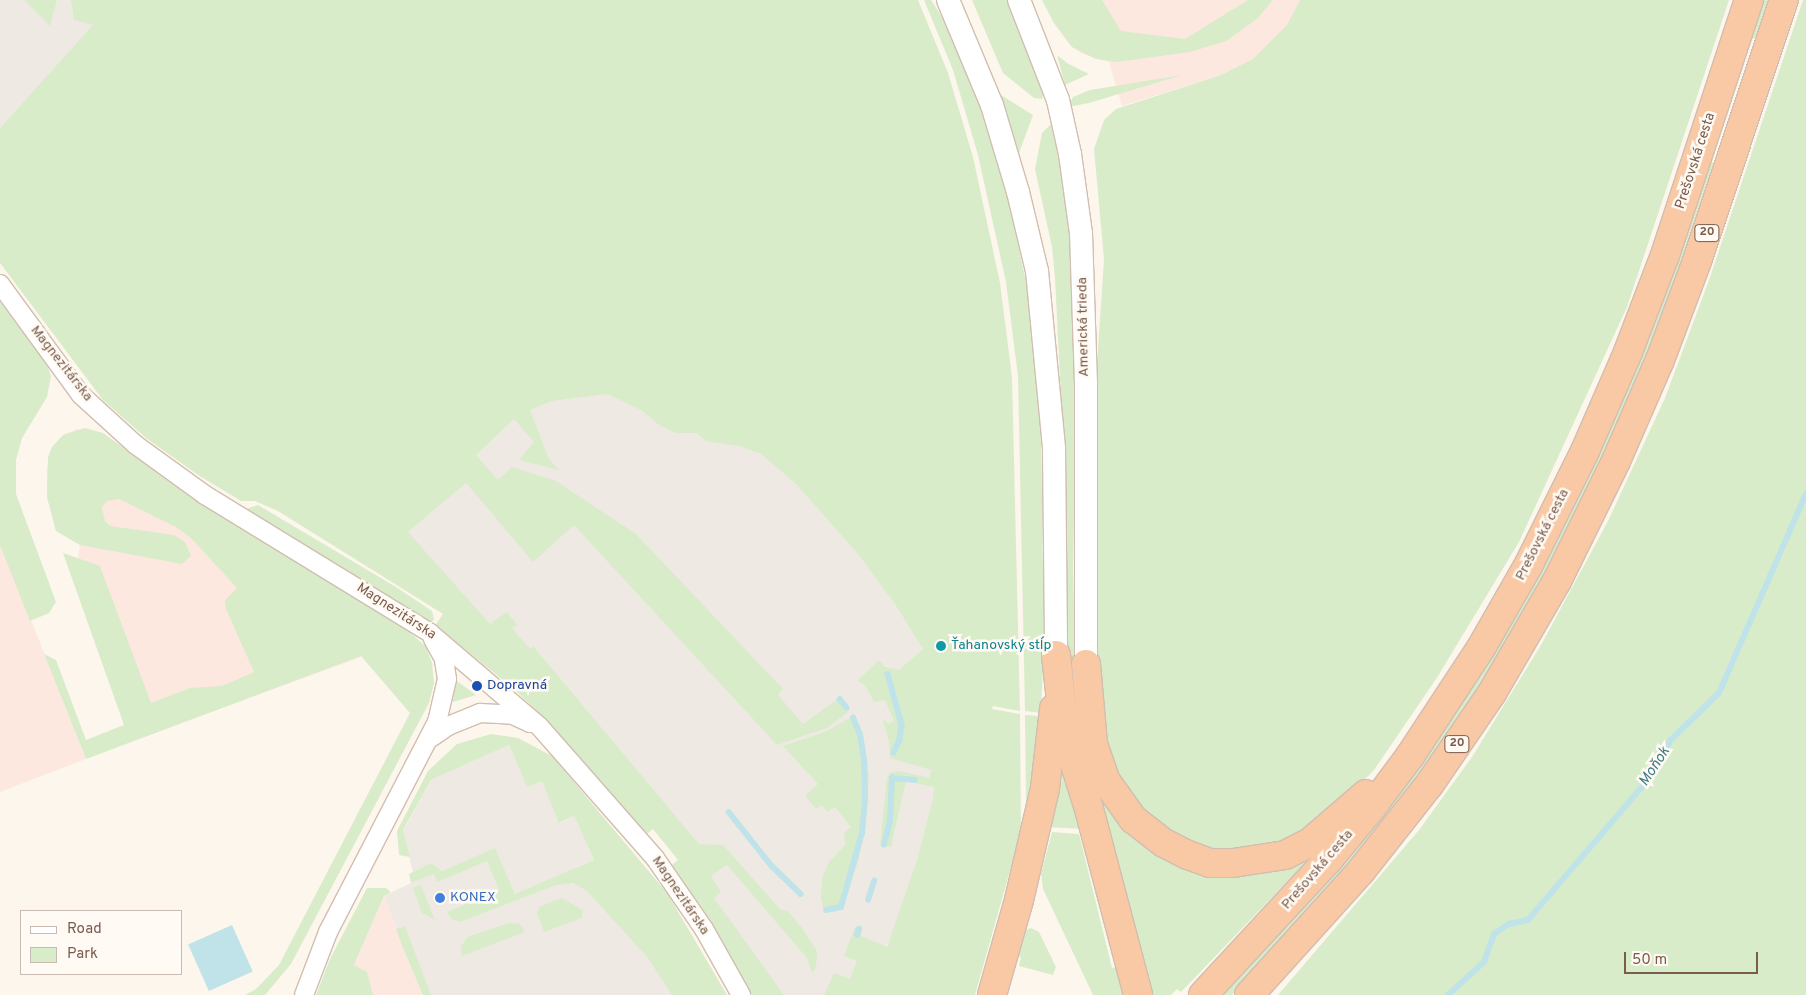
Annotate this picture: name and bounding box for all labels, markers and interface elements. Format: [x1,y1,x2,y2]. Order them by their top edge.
street label: Prešovská cesta [1672,111,1720,211]
road number: 20 [1693,224,1721,242]
street label: Americká trieda [1075,277,1093,377]
street label: Magnezitárska [26,323,96,405]
street label: Prešovská cesta [1513,486,1573,584]
street label: Magnezitárska [353,580,439,644]
place label: Ťahanovský stĺp [951,638,1051,654]
marker: Ťahanovský stĺp [935,640,947,652]
place label: Dopravná [487,678,547,694]
marker: Dopravná [471,680,483,692]
road number: 20 [1443,734,1471,754]
water label: Moňok [1636,744,1674,790]
street label: Prešovská cesta [1279,827,1357,913]
street label: Magnezitárska [647,853,713,939]
place label: KONEX [450,890,496,906]
marker: KONEX [434,892,446,904]
legend [20,910,182,975]
text: Road [67,920,102,939]
scale bar [1626,942,1760,974]
text: Park [67,945,98,964]
text: 50 m [1632,951,1667,970]

